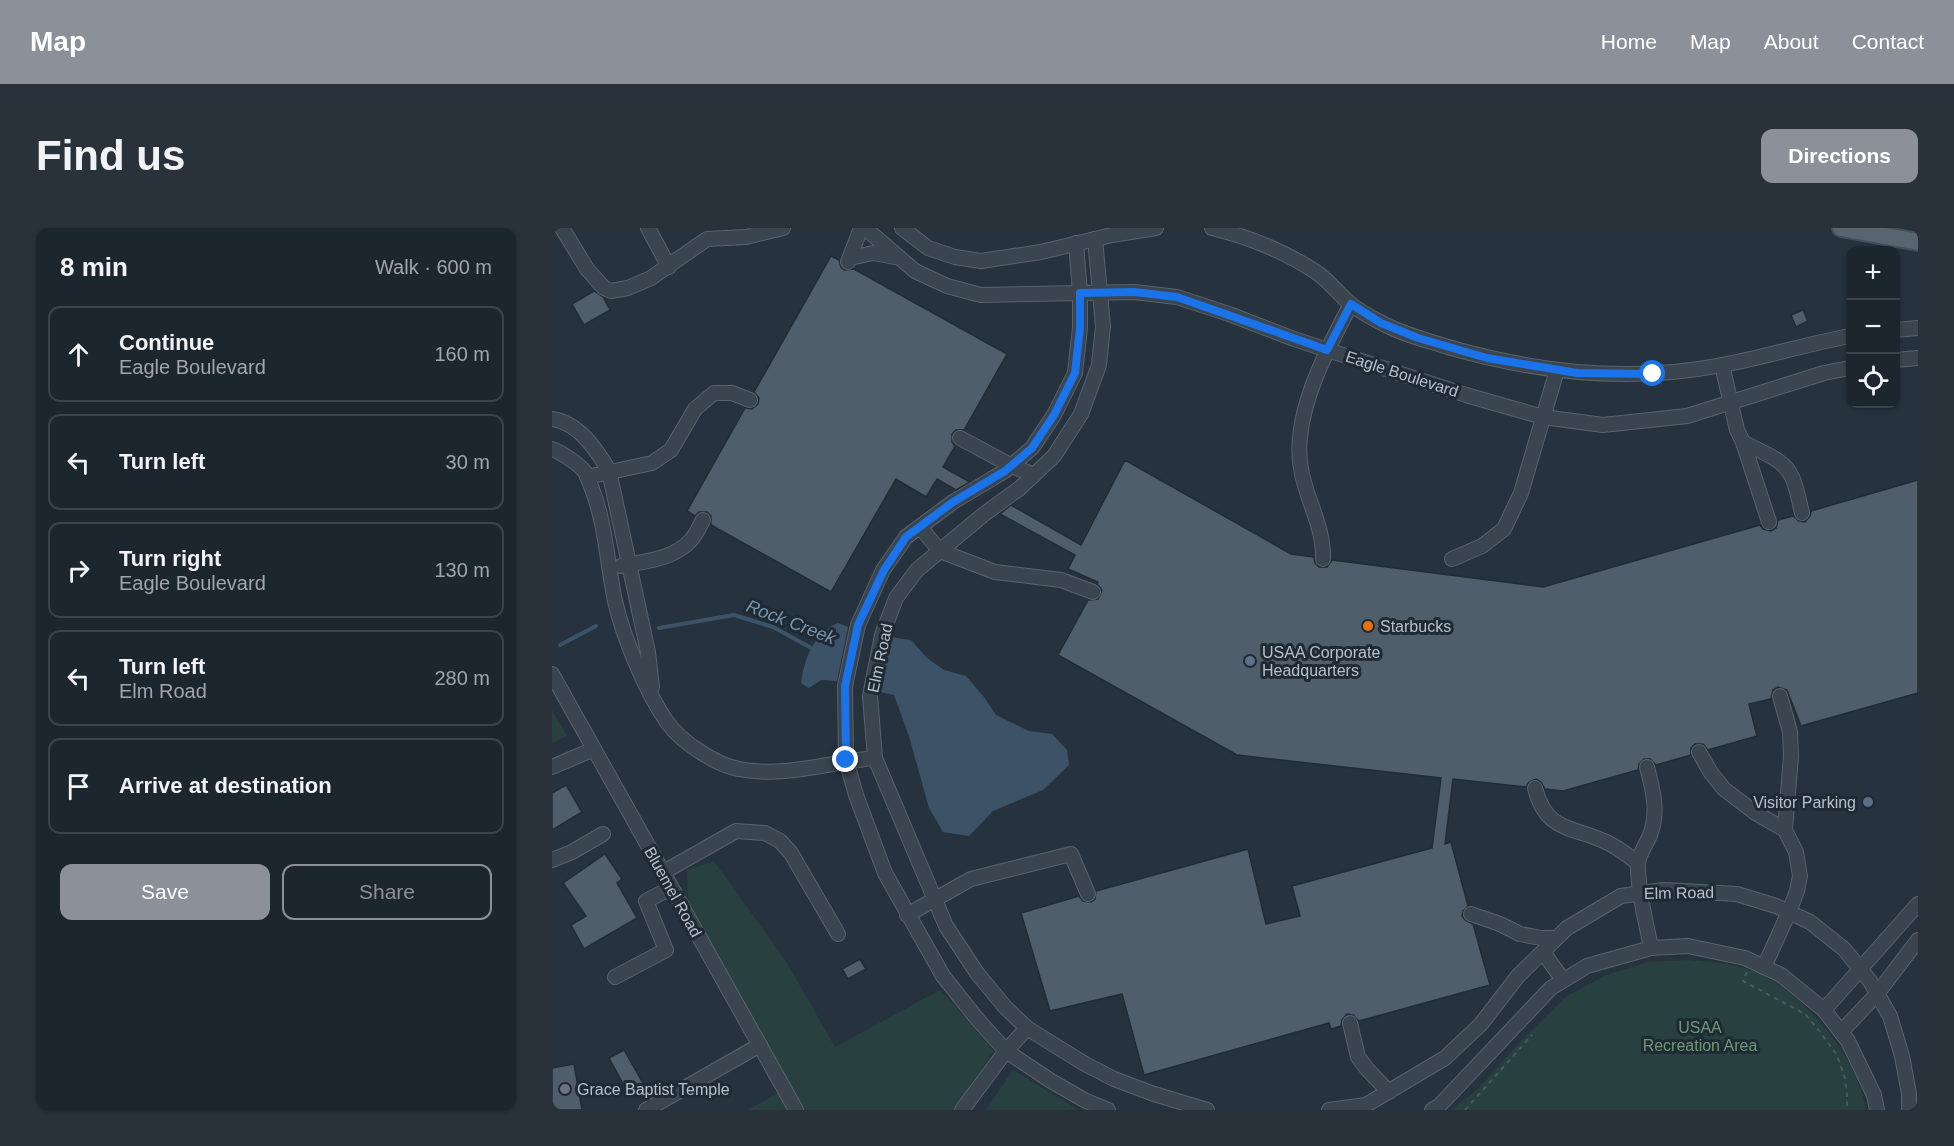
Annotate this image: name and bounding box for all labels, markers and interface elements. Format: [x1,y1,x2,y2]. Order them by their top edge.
text: Map [30,26,86,57]
text: Home [1601,30,1657,53]
text: Map [1690,30,1731,53]
text: About [1764,30,1819,53]
text: Contact [1852,30,1924,53]
button: Directions [1761,129,1918,183]
text: Find us [36,132,185,179]
map controls [1846,246,1900,408]
button: + [1846,246,1900,300]
text: 8 min [60,252,128,282]
text: Walk · 600 m [375,256,492,278]
button: − [1846,300,1900,354]
text: Continue [119,330,214,355]
icon: ahead [62,338,95,371]
text: 160 m [434,343,490,365]
street label: Eagle Boulevard [1344,348,1460,400]
button: locate [1846,354,1900,408]
text: Eagle Boulevard [119,356,266,378]
route start [1639,360,1665,386]
icon: left [62,446,95,479]
text: Turn left [119,449,205,474]
text: 30 m [446,451,490,473]
text: Turn right [119,546,221,571]
icon: right [62,554,95,587]
text: 130 m [434,559,490,581]
text: Eagle Boulevard [119,572,266,594]
water label: Rock Creek [744,596,839,649]
place label: Starbucks [1380,618,1451,635]
marker: Starbucks [1361,619,1375,633]
street label: Elm Road [864,622,896,694]
place label: USAA Corporate Headquarters [1262,644,1380,679]
text: Turn left [119,654,205,679]
marker: USAA Corporate Headquarters [1243,654,1257,668]
icon: left [62,662,95,695]
text: 280 m [434,667,490,689]
text: Elm Road [119,680,207,702]
route end [832,746,858,772]
icon: arrive [62,770,95,803]
text: Arrive at destination [119,773,332,798]
place label: Visitor Parking [1753,794,1856,811]
marker: Visitor Parking [1861,795,1875,809]
street label: Bluemel Road [641,844,705,940]
button: Save [60,864,270,920]
button: Share [282,864,492,920]
street label: Elm Road [1644,884,1714,902]
park label: USAA Recreation Area [1643,1019,1757,1054]
place label: Grace Baptist Temple [577,1081,730,1098]
marker: Grace Baptist Temple [558,1082,572,1096]

